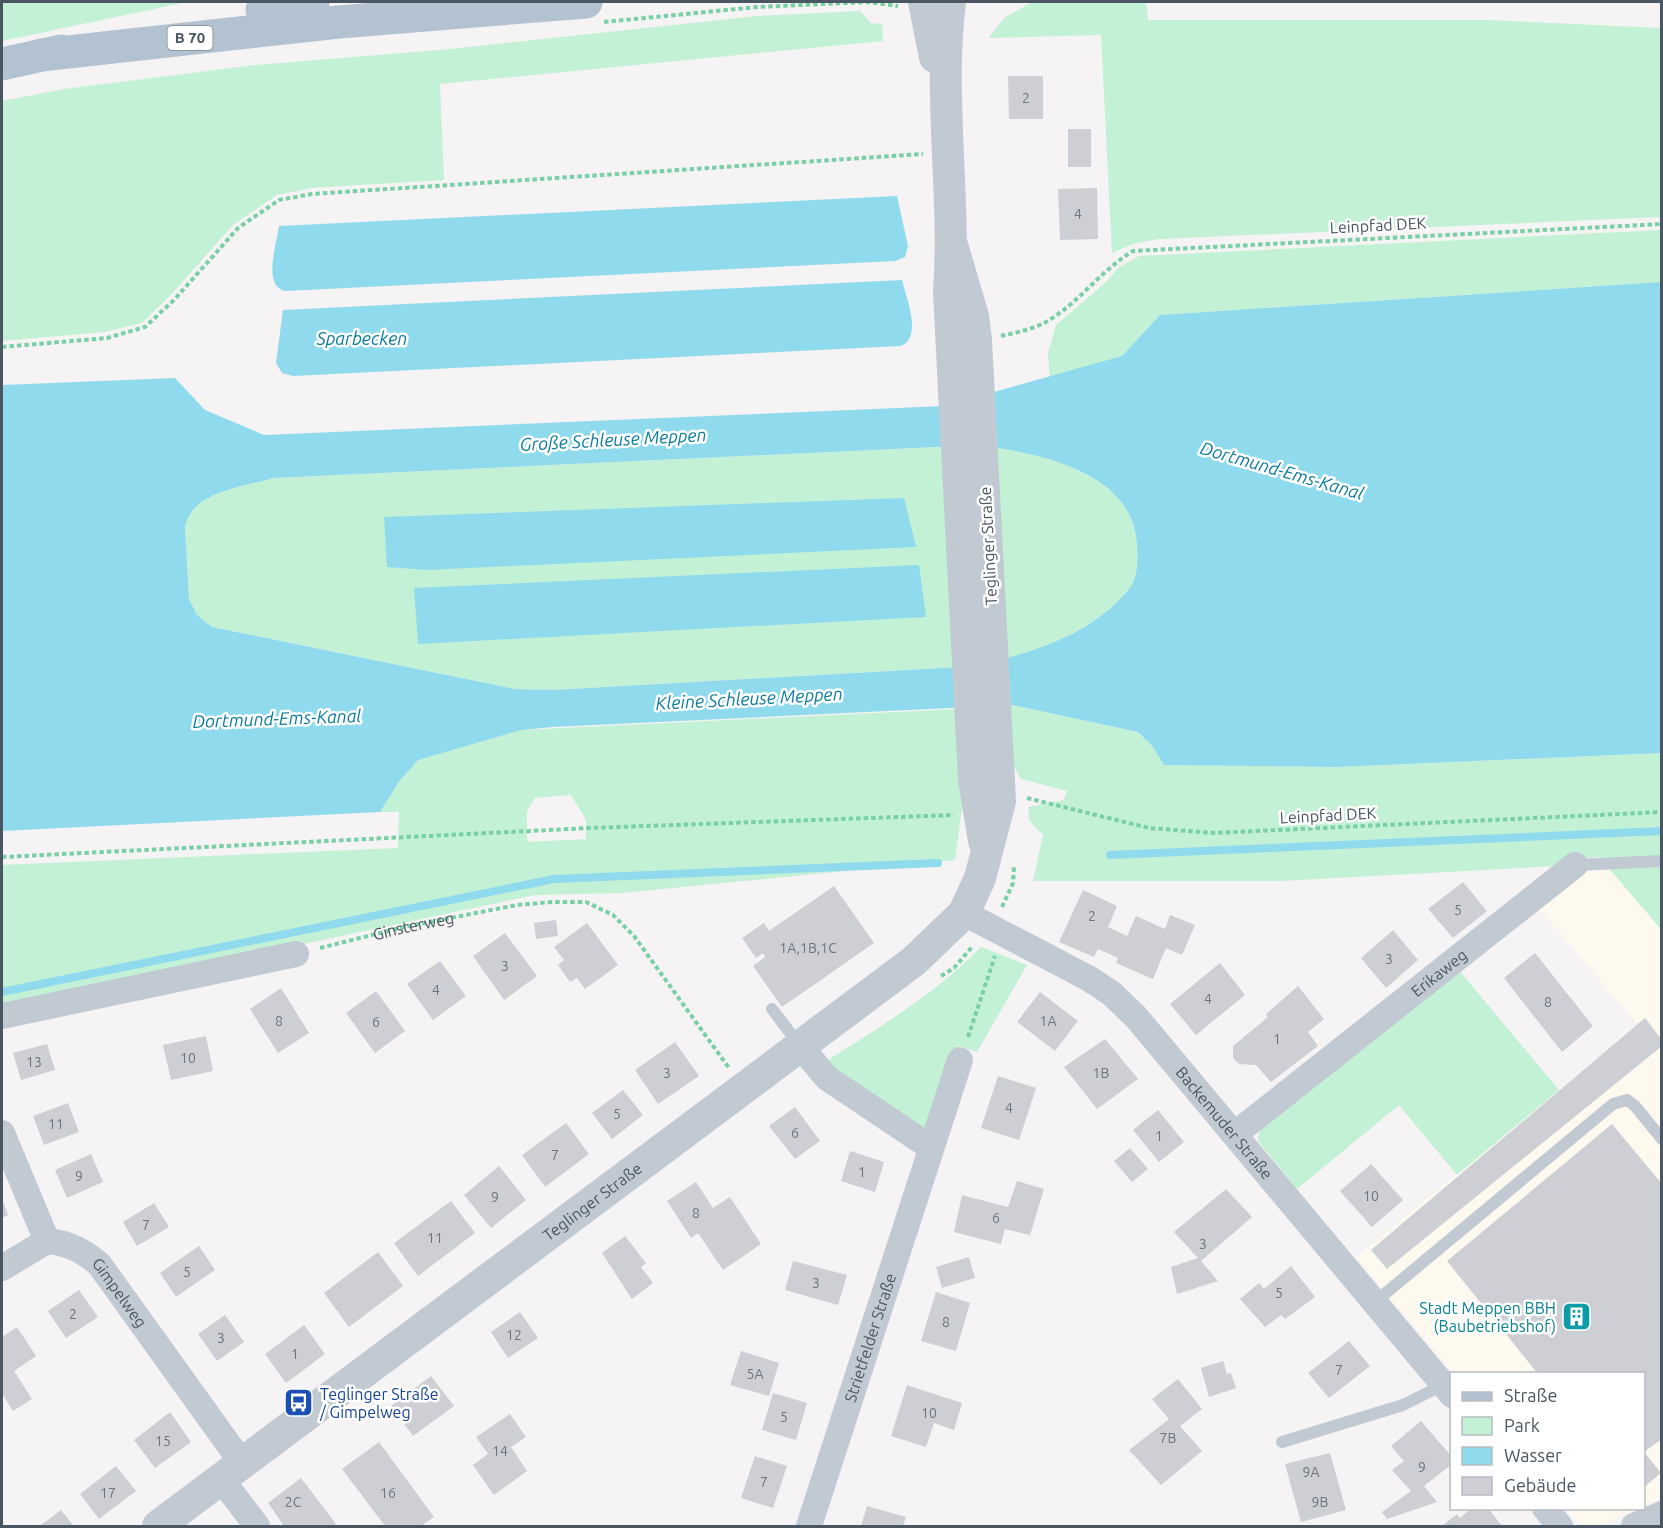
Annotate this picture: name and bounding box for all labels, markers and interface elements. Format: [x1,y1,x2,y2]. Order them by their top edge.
road number: B 70 [168,26,213,50]
house number: 2 [1022,90,1030,106]
house number: 4 [1074,206,1082,222]
street label: Leinpfad DEK [1329,213,1427,237]
water label: Sparbecken [316,328,407,348]
water label: Große Schleuse Meppen [519,424,707,455]
water label: Dortmund-Ems-Kanal [1198,437,1366,503]
street label: Teglinger Straße [976,486,1000,606]
water label: Kleine Schleuse Meppen [655,683,843,713]
water label: Dortmund-Ems-Kanal [192,705,362,731]
street label: Leinpfad DEK [1279,803,1377,827]
house number: 5 [1454,902,1462,918]
street label: Ginsterweg [371,908,455,943]
house number: 2 [1088,908,1096,924]
house number: 1A,1B,1C [779,940,837,956]
street label: Erikaweg [1408,945,1470,1000]
house number: 3 [1385,951,1393,967]
house number: 3 [501,958,509,974]
house number: 4 [432,982,440,998]
house number: 4 [1204,991,1212,1007]
house number: 8 [1544,994,1552,1010]
house number: 8 [275,1013,283,1029]
house number: 1A [1040,1013,1057,1029]
house number: 6 [372,1014,380,1030]
house number: 1 [1273,1031,1281,1047]
house number: 10 [180,1050,196,1066]
house number: 13 [26,1054,42,1070]
street label: Backemuder Straße [1172,1063,1277,1183]
house number: 3 [663,1065,671,1081]
house number: 1B [1093,1065,1109,1081]
house number: 4 [1005,1100,1013,1116]
house number: 5 [613,1106,621,1122]
house number: 11 [48,1116,64,1132]
house number: 6 [791,1125,799,1141]
house number: 1 [1155,1128,1163,1144]
house number: 7 [551,1147,559,1163]
street label: Teglinger Straße [539,1159,645,1244]
house number: 1 [858,1164,866,1180]
house number: 9 [75,1168,83,1184]
house number: 10 [1363,1188,1379,1204]
house number: 9 [491,1189,499,1205]
house number: 8 [692,1205,700,1221]
house number: 6 [992,1210,1000,1226]
house number: 7 [142,1217,150,1233]
house number: 11 [427,1230,443,1246]
house number: 3 [1199,1236,1207,1252]
street label: Gimpelweg [89,1254,151,1331]
house number: 5 [183,1264,191,1280]
street label: Strietfelder Straße [841,1271,899,1404]
house number: 3 [812,1275,820,1291]
house number: 5 [1275,1285,1283,1301]
place label: Stadt Meppen BBH (Baubetriebshof) [1419,1299,1556,1336]
building icon: Stadt Meppen BBH (Baubetriebshof) [1561,1301,1593,1333]
house number: 2 [69,1306,77,1322]
house number: 8 [942,1314,950,1330]
house number: 12 [506,1327,522,1343]
house number: 3 [217,1330,225,1346]
house number: 1 [291,1346,299,1362]
house number: 7 [1335,1362,1343,1378]
house number: 5A [747,1366,764,1382]
legend [1450,1372,1645,1510]
place label: Teglinger Straße / Gimpelweg [319,1385,439,1421]
text: Straße [1504,1385,1557,1405]
bus stop icon: Teglinger Straße / Gimpelweg [283,1387,315,1419]
house number: 10 [921,1405,937,1421]
house number: 5 [780,1409,788,1425]
text: Park [1504,1415,1540,1435]
house number: 7B [1160,1430,1176,1446]
house number: 15 [155,1433,171,1449]
house number: 14 [492,1443,508,1459]
text: Wasser [1504,1445,1562,1465]
house number: 9 [1418,1459,1426,1475]
house number: 9A [1303,1464,1320,1480]
house number: 7 [760,1474,768,1490]
text: Gebäude [1504,1475,1576,1495]
house number: 17 [100,1485,116,1501]
house number: 16 [380,1485,396,1501]
house number: 2C [285,1494,302,1510]
house number: 9B [1312,1494,1328,1510]

